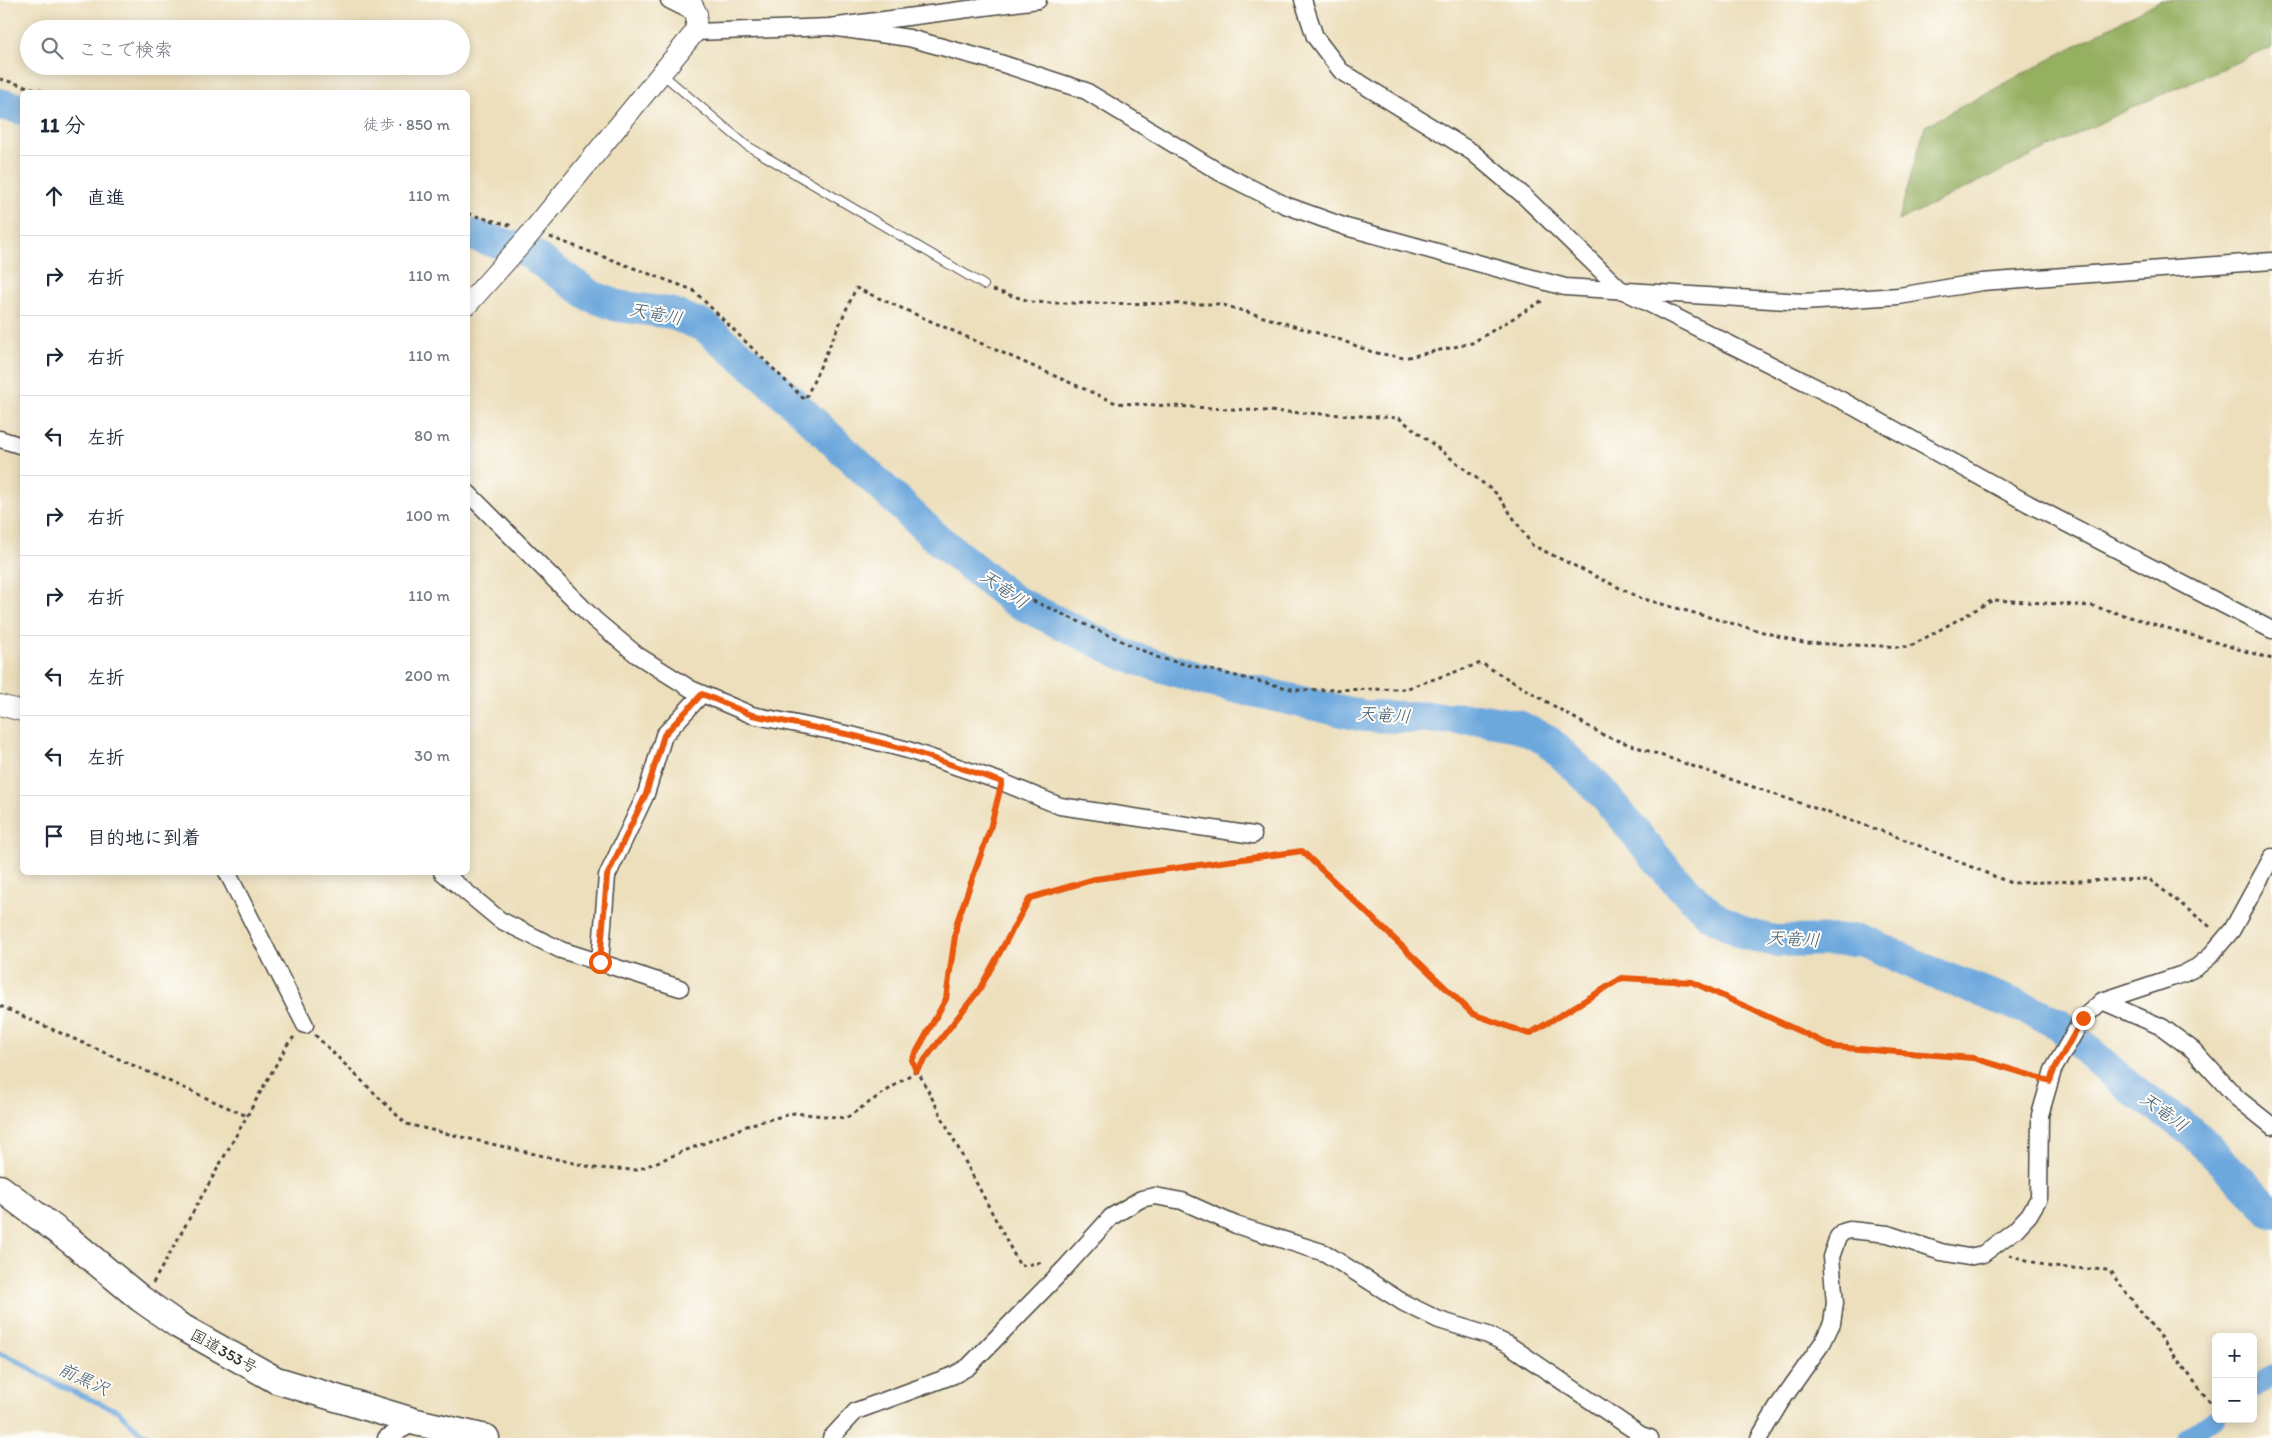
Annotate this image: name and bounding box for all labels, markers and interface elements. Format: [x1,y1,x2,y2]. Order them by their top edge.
search box [20,20,470,75]
icon: search [38,34,66,62]
text: ここで検索 [78,38,173,61]
text: 11 分 [40,112,85,137]
text: 徒歩 · 850 m [363,115,450,134]
icon: ahead [40,182,68,210]
text: 直進 [87,186,125,209]
text: 110 m [408,186,450,205]
icon: right [40,262,68,290]
text: 右折 [87,266,125,289]
text: 110 m [408,266,450,285]
water label: 天竜川 [627,298,685,330]
icon: right [40,342,68,370]
text: 右折 [87,346,125,369]
text: 110 m [408,346,450,365]
icon: left [40,422,68,450]
text: 左折 [87,426,125,449]
text: 80 m [414,426,450,445]
icon: right [40,502,68,530]
text: 右折 [87,506,125,529]
text: 100 m [406,506,450,525]
water label: 天竜川 [976,565,1032,613]
icon: right [40,582,68,610]
text: 右折 [87,586,125,609]
text: 110 m [408,586,450,605]
icon: left [40,662,68,690]
text: 左折 [87,666,125,689]
text: 200 m [405,666,450,685]
water label: 天竜川 [1356,702,1412,728]
icon: left [40,742,68,770]
text: 左折 [87,746,125,769]
text: 30 m [414,746,450,765]
icon: arrive [40,822,68,850]
text: 目的地に到着 [87,826,201,849]
water label: 天竜川 [1765,927,1821,951]
route start [589,951,612,974]
route end [2072,1007,2095,1030]
water label: 天竜川 [2136,1087,2192,1137]
street label: 国道353号 [187,1325,261,1377]
map controls [2212,1333,2257,1423]
button: + [2212,1333,2257,1378]
water label: 前黒沢 [55,1358,114,1401]
button: − [2212,1378,2257,1423]

